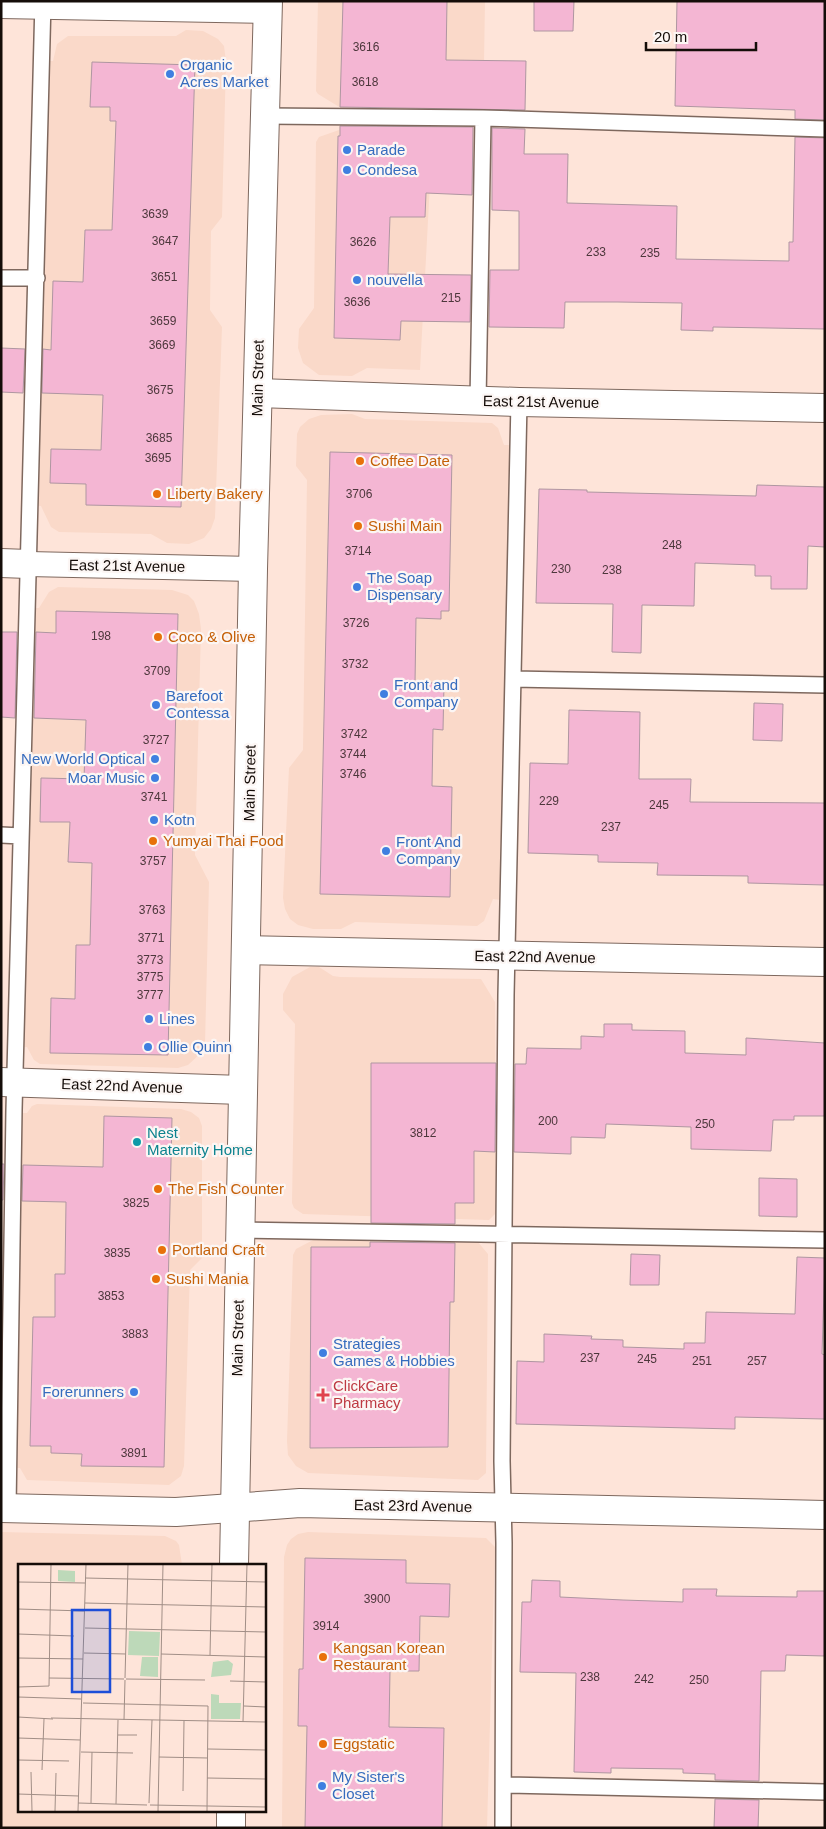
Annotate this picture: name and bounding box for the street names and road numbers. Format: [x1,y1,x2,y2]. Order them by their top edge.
street label: Main Street [248,339,267,416]
street label: East 21st Avenue [483,392,599,411]
street label: East 21st Avenue [69,556,185,575]
street label: Main Street [240,744,259,821]
street label: East 22nd Avenue [474,947,596,966]
street label: East 22nd Avenue [61,1075,183,1096]
street label: Main Street [228,1299,247,1376]
street label: East 23rd Avenue [354,1496,472,1515]

